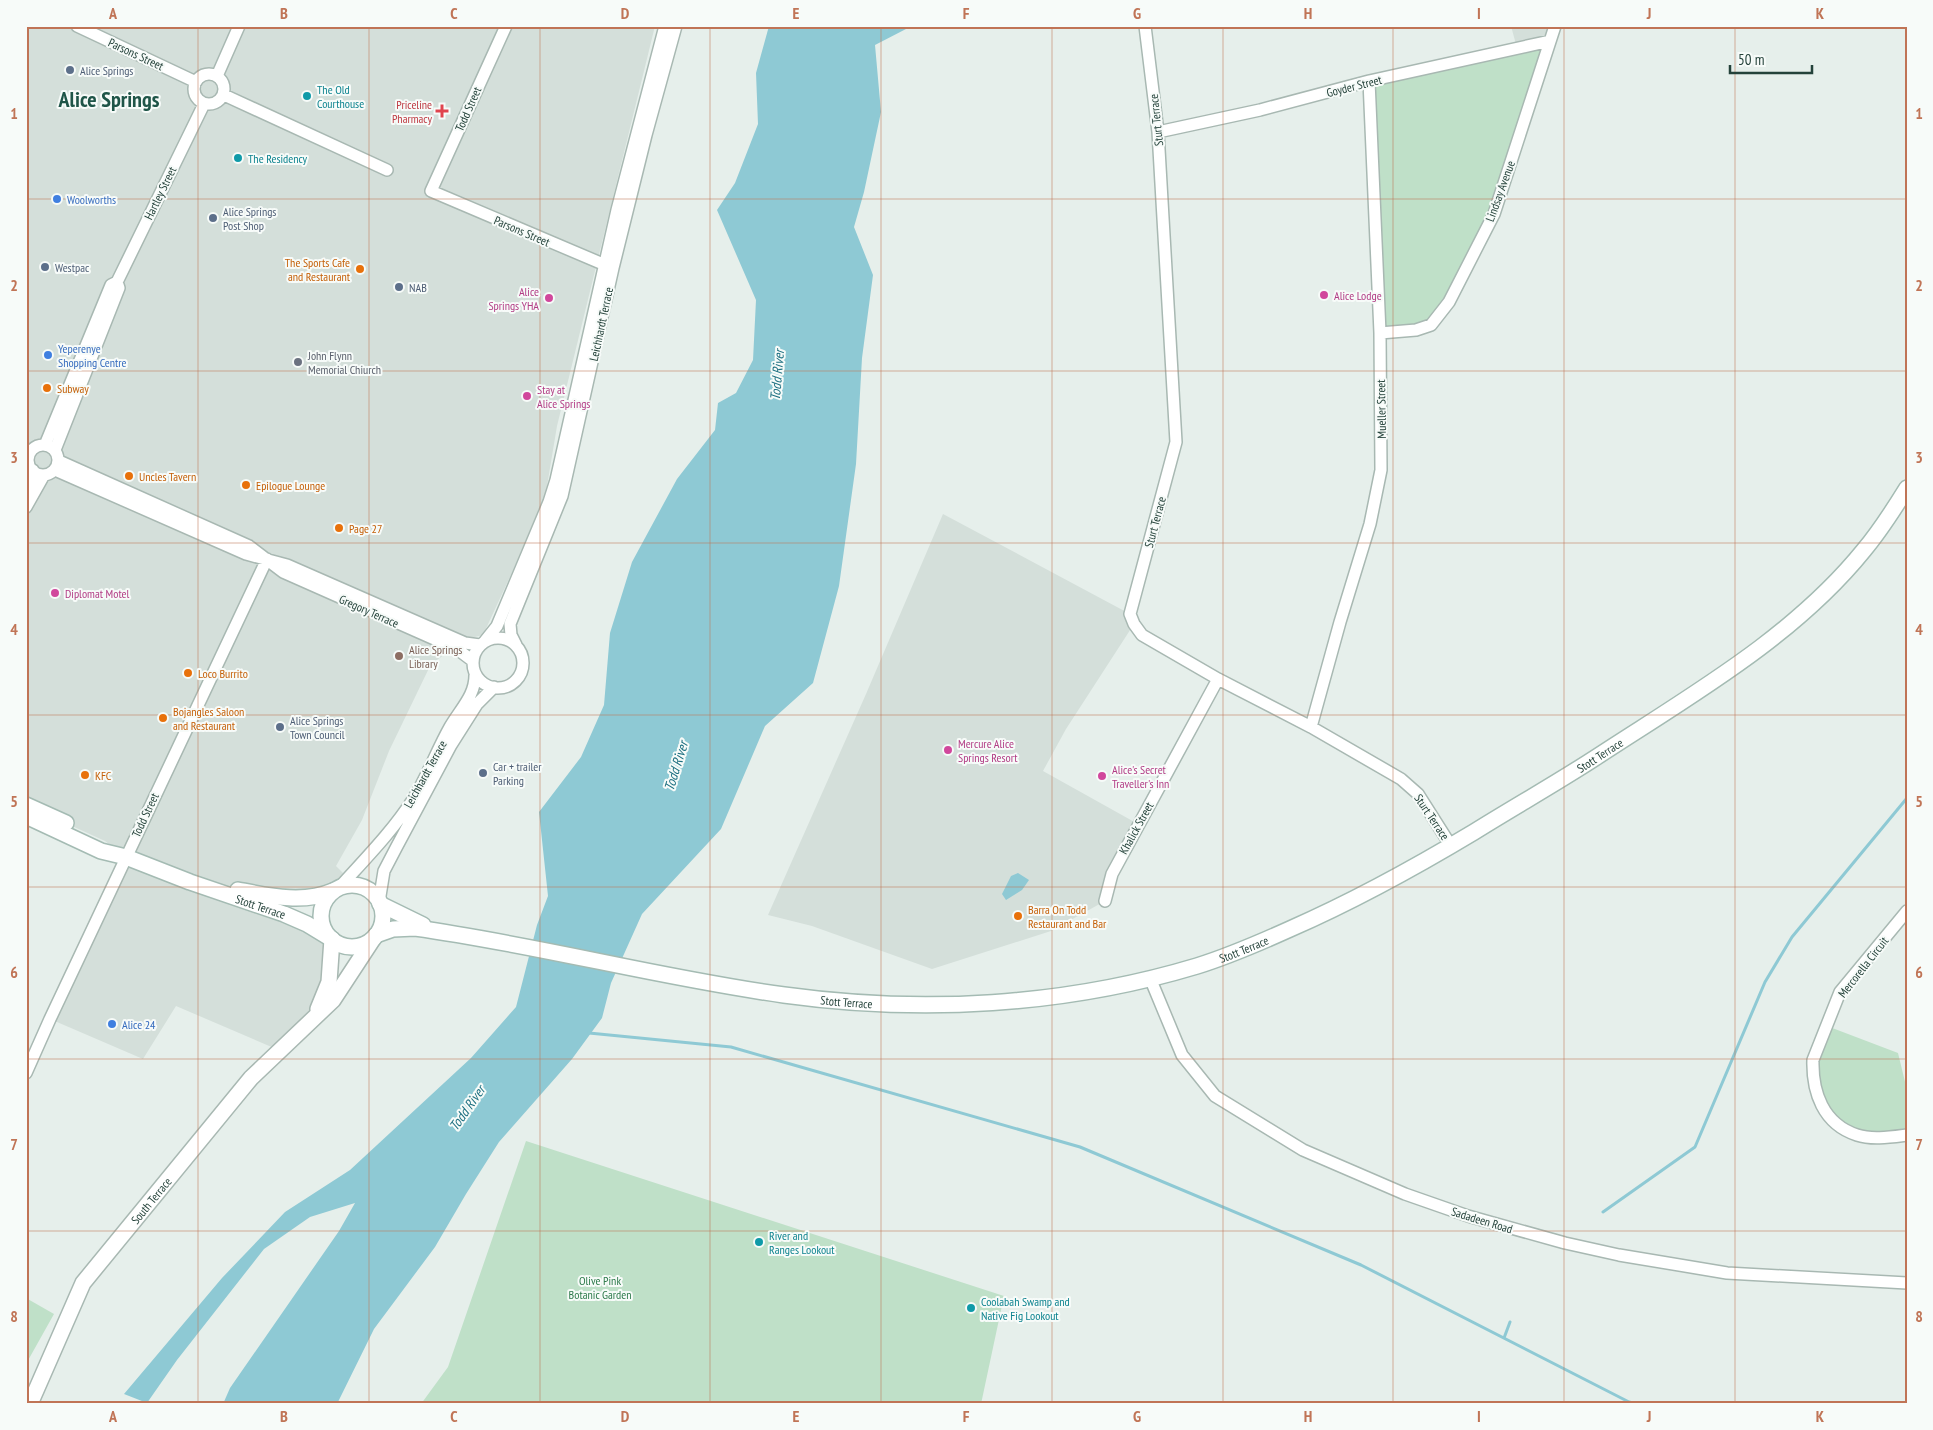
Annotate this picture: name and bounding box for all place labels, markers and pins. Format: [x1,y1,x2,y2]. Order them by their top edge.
place label: Alice Springs [80,63,133,78]
marker: Alice Springs [64,64,76,76]
place label: The Old Courthouse [317,82,364,111]
marker: The Old Courthouse [301,90,313,102]
place label: Priceline Pharmacy [392,97,432,126]
marker: Priceline Pharmacy [436,105,448,117]
place label: The Residency [248,151,308,166]
marker: The Residency [232,152,244,164]
place label: Woolworths [67,192,116,207]
marker: Woolworths [51,193,63,205]
place label: Alice Springs Post Shop [223,204,276,233]
marker: Alice Springs Post Shop [207,212,219,224]
place label: The Sports Cafe and Restaurant [285,255,351,284]
place label: Westpac [55,260,90,275]
marker: Westpac [39,261,51,273]
marker: The Sports Cafe and Restaurant [354,263,366,275]
place label: NAB [409,280,427,295]
marker: NAB [393,281,405,293]
place label: Alice Springs YHA [488,284,539,313]
place label: Alice Lodge [1334,288,1382,303]
marker: Alice Lodge [1318,289,1330,301]
marker: Alice Springs YHA [543,292,555,304]
place label: Yeperenye Shopping Centre [58,341,127,370]
place label: John Flynn Memorial Chiurch [307,348,381,377]
marker: Yeperenye Shopping Centre [42,349,54,361]
marker: John Flynn Memorial Chiurch [292,356,304,368]
place label: Subway [57,381,89,396]
marker: Subway [41,382,53,394]
place label: Stay at Alice Springs [537,382,590,411]
marker: Stay at Alice Springs [521,390,533,402]
place label: Uncles Tavern [139,469,196,484]
marker: Uncles Tavern [123,470,135,482]
place label: Epilogue Lounge [256,478,325,493]
marker: Epilogue Lounge [240,479,252,491]
place label: Page 27 [349,521,382,536]
marker: Page 27 [333,522,345,534]
place label: Diplomat Motel [65,586,130,601]
marker: Diplomat Motel [49,587,61,599]
place label: Alice Springs Library [409,642,462,671]
marker: Alice Springs Library [393,650,405,662]
place label: Loco Burrito [198,666,248,681]
marker: Loco Burrito [182,667,194,679]
place label: Bojangles Saloon and Restaurant [173,704,244,733]
marker: Bojangles Saloon and Restaurant [157,712,169,724]
place label: Alice Springs Town Council [290,713,345,742]
marker: Alice Springs Town Council [274,721,286,733]
place label: Mercure Alice Springs Resort [958,736,1018,765]
marker: Mercure Alice Springs Resort [942,744,954,756]
place label: Car + trailer Parking [493,759,542,788]
place label: Alice's Secret Traveller's Inn [1112,762,1169,791]
marker: Car + trailer Parking [477,767,489,779]
place label: KFC [95,768,112,783]
marker: KFC [79,769,91,781]
marker: Alice's Secret Traveller's Inn [1096,770,1108,782]
place label: Barra On Todd Restaurant and Bar [1028,902,1107,931]
marker: Barra On Todd Restaurant and Bar [1012,910,1024,922]
place label: Alice 24 [122,1017,156,1032]
marker: Alice 24 [106,1018,118,1030]
place label: River and Ranges Lookout [769,1228,835,1257]
marker: River and Ranges Lookout [753,1236,765,1248]
place label: Coolabah Swamp and Native Fig Lookout [981,1294,1070,1323]
marker: Coolabah Swamp and Native Fig Lookout [965,1302,977,1314]

